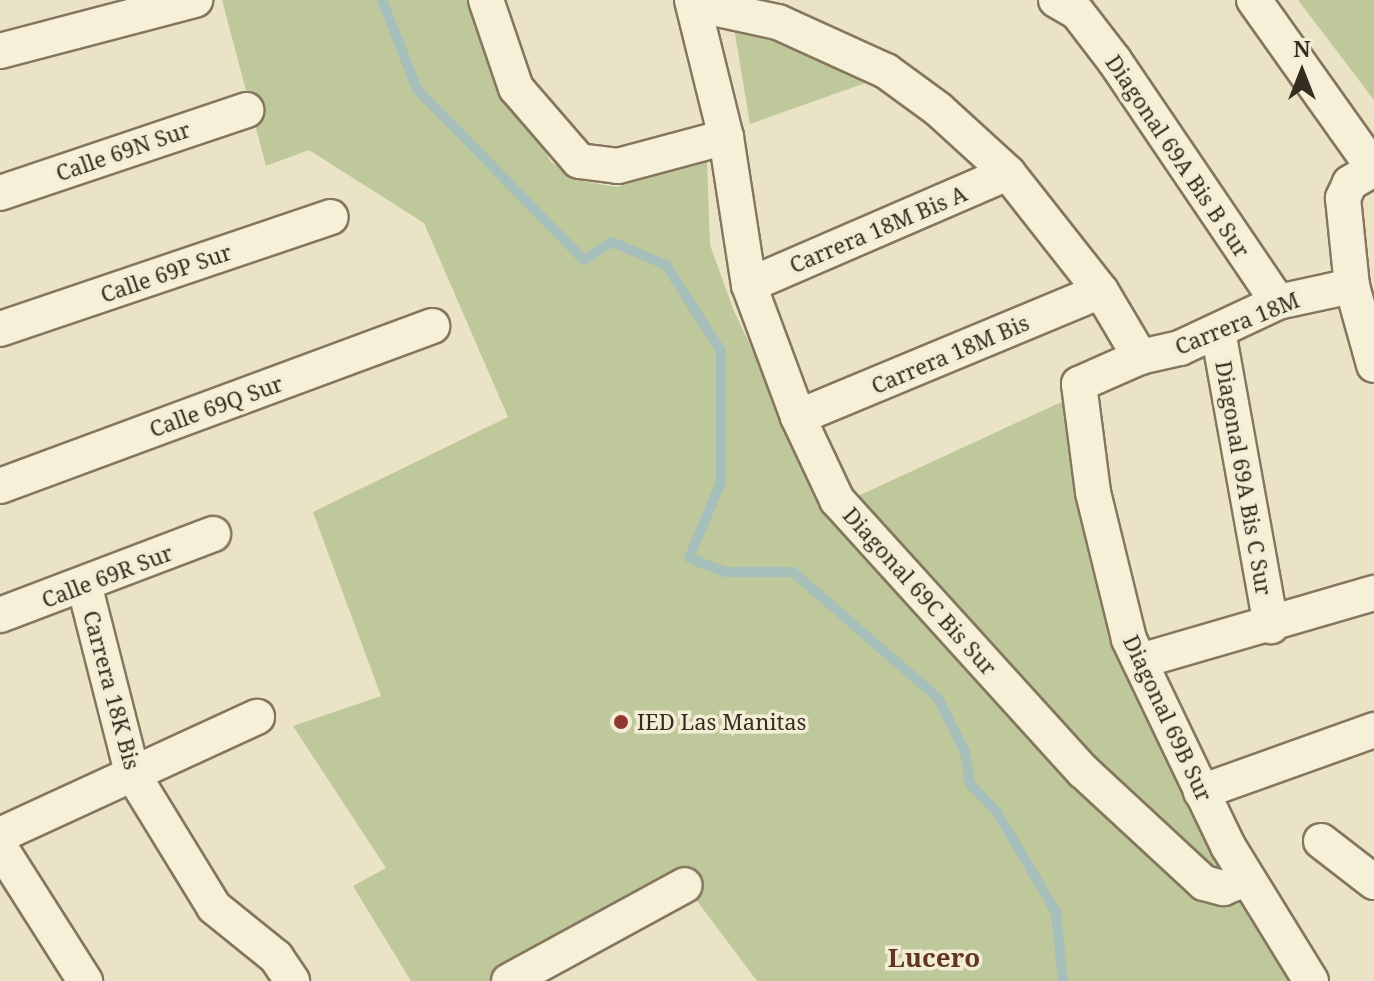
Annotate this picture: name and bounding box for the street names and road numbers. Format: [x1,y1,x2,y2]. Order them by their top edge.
street label: Diagonal 69A Bis B Sur [1100,50,1256,262]
street label: Calle 69N Sur [52,116,194,186]
street label: Carrera 18M Bis A [785,180,971,278]
street label: Calle 69P Sur [97,238,235,308]
street label: Carrera 18M [1171,286,1303,360]
street label: Carrera 18M Bis [867,309,1033,399]
street label: Diagonal 69A Bis C Sur [1210,359,1278,597]
street label: Calle 69Q Sur [146,370,286,442]
street label: Diagonal 69C Bis Sur [838,502,1002,680]
street label: Calle 69R Sur [38,539,176,613]
street label: Carrera 18K Bis [78,608,146,772]
street label: Diagonal 69B Sur [1118,631,1218,805]

